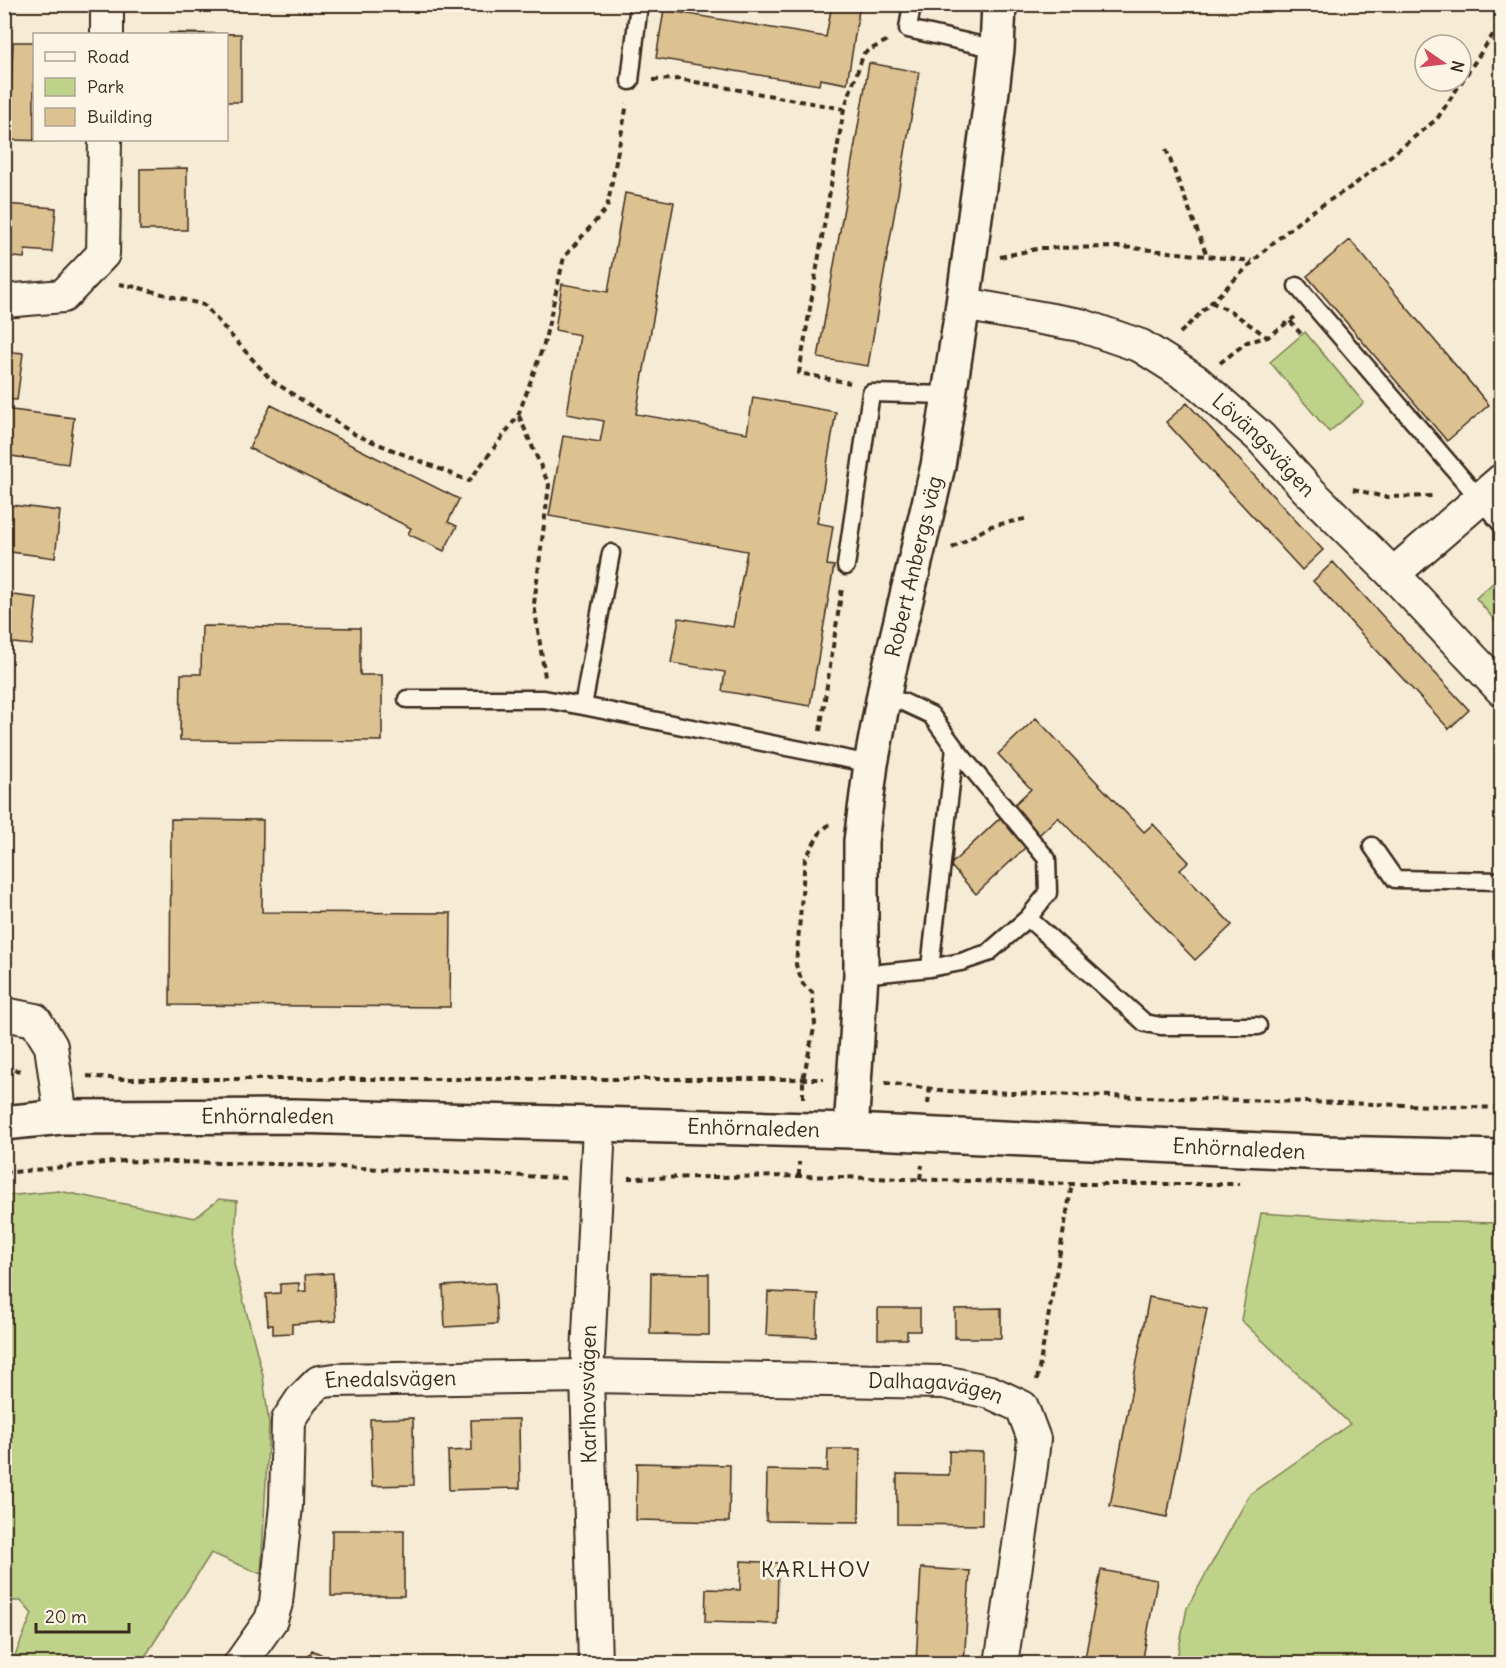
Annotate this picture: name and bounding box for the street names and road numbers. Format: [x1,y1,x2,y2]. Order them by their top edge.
street label: Lövängsvägen [1207,387,1321,503]
street label: Robert Anbergs väg [879,473,948,660]
street label: Enhörnaleden [201,1102,334,1130]
street label: Enhörnaleden [687,1113,820,1143]
street label: Enhörnaleden [1172,1132,1306,1165]
street label: Karlhovsvägen [573,1324,602,1464]
street label: Enedalsvägen [323,1364,457,1394]
street label: Dalhagavägen [868,1367,1008,1410]

